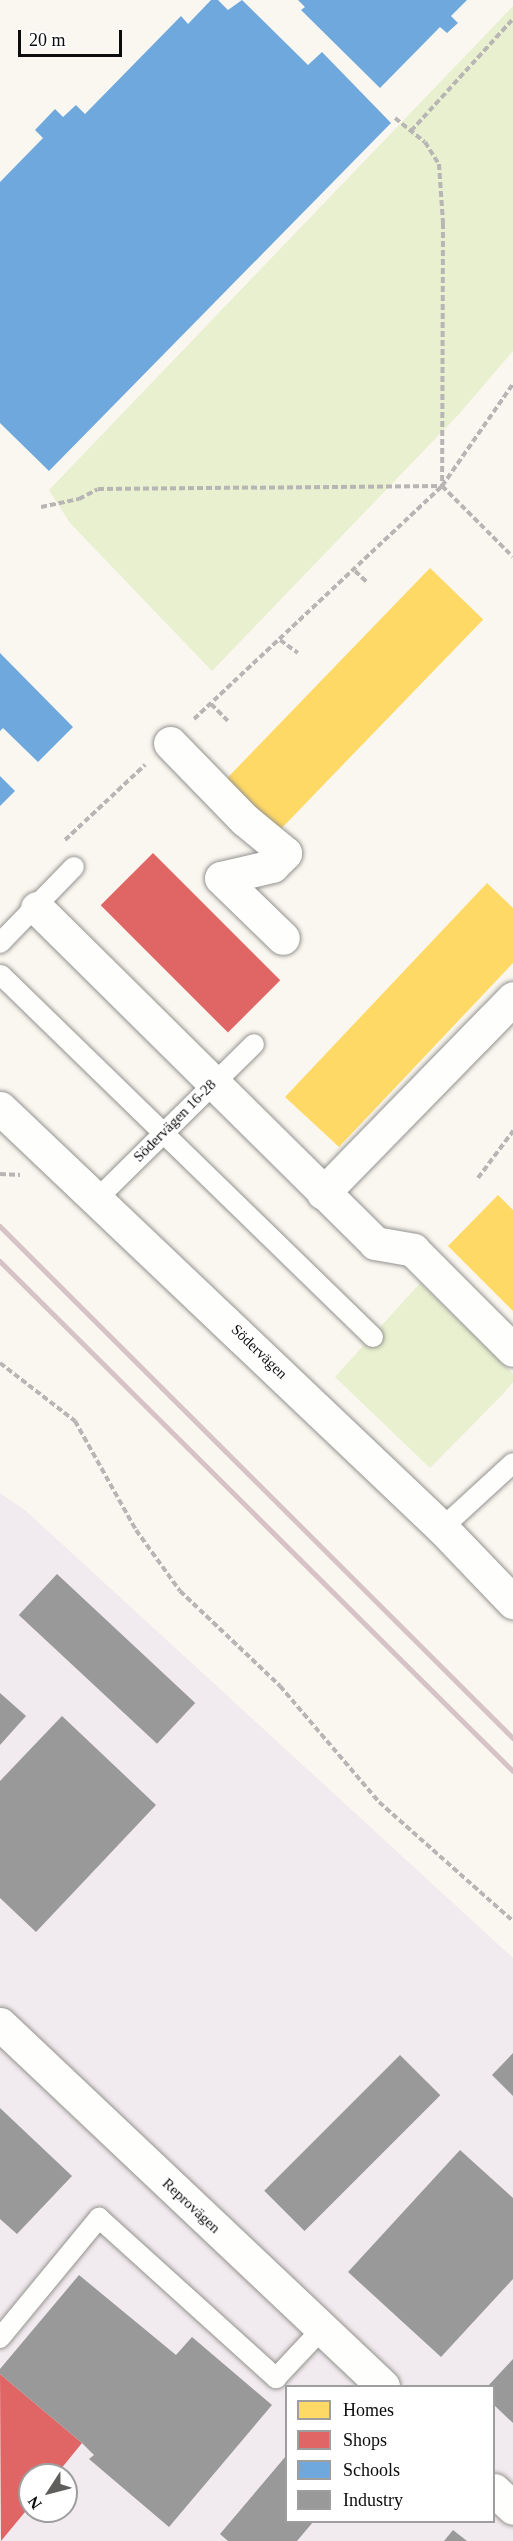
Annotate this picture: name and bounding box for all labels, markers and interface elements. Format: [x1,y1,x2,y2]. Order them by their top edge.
scale bar [21,18,124,56]
text: 20 m [29,30,66,50]
street label: Södervägen 16-28 [130,1076,220,1166]
street label: Södervägen [227,1321,291,1383]
street label: Reprovägen [158,2175,224,2237]
legend [285,2385,495,2523]
text: Homes [343,2400,394,2420]
text: Shops [343,2430,387,2450]
text: Schools [343,2460,400,2480]
north arrow [18,2463,78,2523]
text: Industry [343,2490,403,2510]
text: N [24,2493,45,2512]

